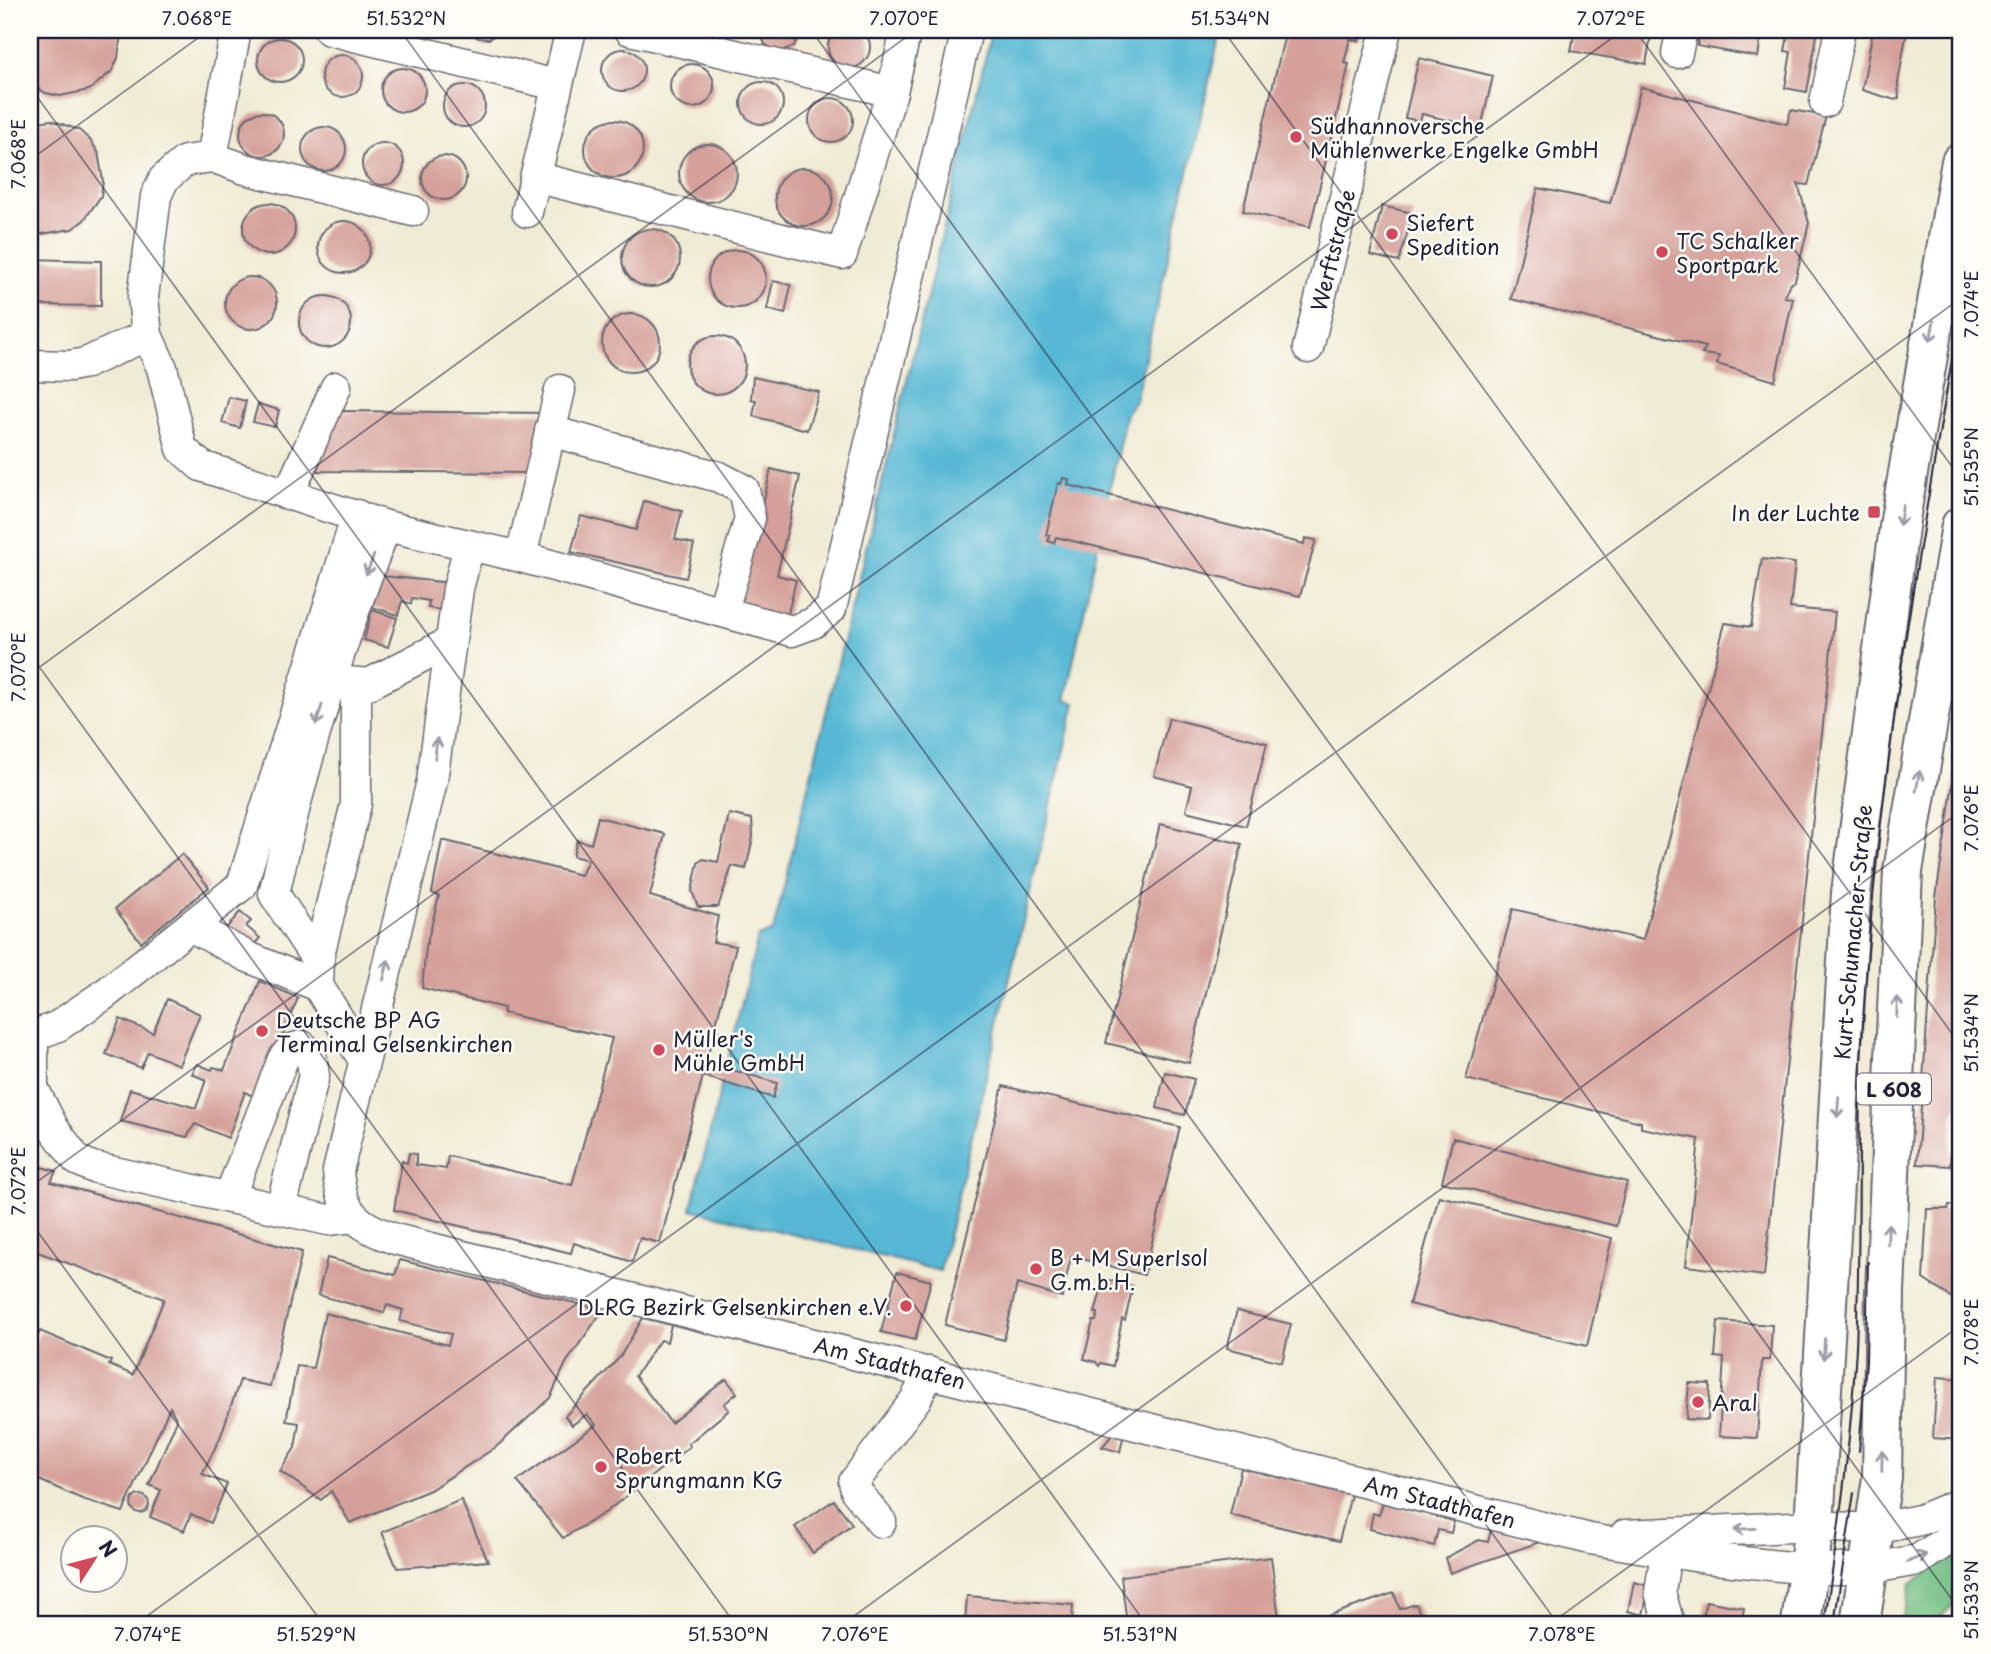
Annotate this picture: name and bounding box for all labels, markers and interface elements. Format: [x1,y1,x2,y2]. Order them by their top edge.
text: 7.068°E [162,4,232,31]
text: 51.532°N [366,4,446,31]
text: 7.070°E [869,4,939,31]
text: 51.534°N [1190,4,1270,31]
text: 7.072°E [1576,4,1646,31]
place label: Südhannoversche Mühlenwerke Engelke GmbH [1310,109,1599,165]
text: 7.068°E [4,119,31,189]
marker: Südhannoversche Mühlenwerke Engelke GmbH [1288,129,1304,145]
street label: Werftstraße [1301,186,1363,314]
place label: Siefert Spedition [1406,206,1500,262]
place label: TC Schalker Sportpark [1676,224,1799,280]
marker: Siefert Spedition [1384,226,1400,242]
marker: TC Schalker Sportpark [1654,244,1670,260]
text: 7.074°E [1957,270,1984,338]
one-way arrow [1925,319,1938,342]
text: 51.535°N [1957,427,1984,507]
place label: In der Luchte [1731,496,1860,528]
marker: In der Luchte [1866,504,1882,520]
one-way arrow [1894,504,1907,526]
one-way arrow [363,553,376,575]
text: 7.070°E [4,632,31,702]
one-way arrow [312,704,325,726]
one-way arrow [430,737,443,760]
one-way arrow [1912,770,1925,793]
text: 7.076°E [1957,784,1984,852]
street label: Kurt-Schumacher-Straße [1825,803,1879,1061]
one-way arrow [380,959,393,982]
text: 51.534°N [1957,993,1984,1073]
one-way arrow [1891,996,1904,1019]
place label: Deutsche BP AG Terminal Gelsenkirchen [276,1003,513,1059]
place label: Müller's Mühle GmbH [673,1022,805,1078]
marker: Deutsche BP AG Terminal Gelsenkirchen [254,1023,270,1039]
marker: Müller's Mühle GmbH [651,1042,667,1058]
road number: L 608 [1857,1074,1931,1105]
one-way arrow [1831,1095,1844,1118]
text: 7.072°E [4,1146,31,1216]
one-way arrow [1881,1223,1894,1246]
place label: B + M SuperIsol G.m.b.H. [1050,1241,1208,1297]
marker: B + M SuperIsol G.m.b.H. [1028,1261,1044,1277]
place label: DLRG Bezirk Gelsenkirchen e.V. [578,1290,892,1322]
marker: DLRG Bezirk Gelsenkirchen e.V. [898,1298,914,1314]
text: 7.078°E [1957,1298,1984,1366]
street label: Am Stadthafen [811,1328,969,1396]
one-way arrow [1818,1338,1831,1361]
place label: Aral [1712,1386,1758,1418]
marker: Aral [1690,1394,1706,1410]
place label: Robert Sprungmann KG [615,1439,783,1495]
one-way arrow [1875,1450,1889,1473]
marker: Robert Sprungmann KG [593,1459,609,1475]
street label: Am Stadthafen [1361,1467,1519,1535]
one-way arrow [1734,1523,1757,1536]
north arrow [60,1524,130,1594]
text: N [93,1534,124,1563]
one-way arrow [1906,1550,1927,1563]
text: 51.533°N [1957,1560,1984,1640]
text: 7.074°E [114,1620,182,1647]
text: 51.529°N [276,1620,356,1647]
text: 51.530°N [687,1620,769,1647]
text: 7.076°E [821,1620,889,1647]
text: 51.531°N [1102,1620,1178,1647]
text: 7.078°E [1528,1620,1596,1647]

